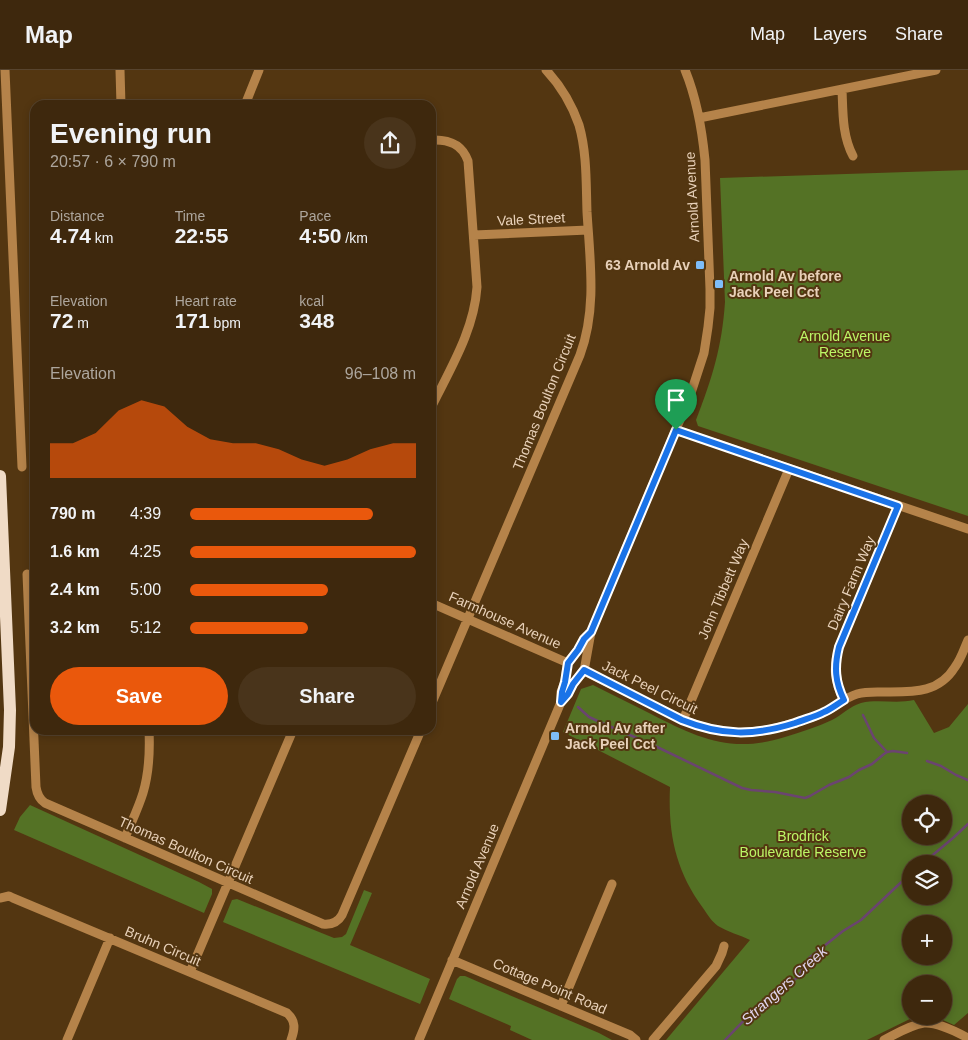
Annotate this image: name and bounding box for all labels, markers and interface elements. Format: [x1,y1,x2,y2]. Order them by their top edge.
text: Map [25,21,73,48]
text: Map [750,24,785,44]
text: Layers [813,24,867,44]
text: Share [895,24,943,44]
button: share [364,117,416,169]
text: Evening run [50,118,212,149]
street label: Arnold Avenue [682,151,702,243]
text: 20:57 · 6 × 790 m [50,153,176,170]
text: Distance [50,208,104,224]
text: Time [175,208,205,224]
text: Pace [299,208,331,224]
street label: Vale Street [497,209,566,229]
text: 4.74 [50,224,91,247]
text: 22:55 [175,224,228,247]
text: 4:50 [299,224,341,247]
text: km [91,230,113,246]
text: /km [341,230,368,246]
place label: 63 Arnold Av [605,257,690,273]
marker: 63 Arnold Av [694,259,706,271]
place label: Arnold Av before Jack Peel Cct [729,268,842,300]
marker: Arnold Av before Jack Peel Cct [713,278,725,290]
text: Elevation [50,293,108,309]
text: Heart rate [175,293,237,309]
text: kcal [299,293,324,309]
text: 72 [50,309,73,332]
text: 171 [175,309,210,332]
text: 348 [299,309,334,332]
text: m [73,315,89,331]
text: bpm [210,315,241,331]
park label: Arnold Avenue Reserve [800,328,891,360]
street label: Thomas Boulton Circuit [509,331,579,472]
text: Elevation [50,365,116,382]
text: 96–108 m [345,365,416,382]
pin [655,379,697,430]
icon: arrive [662,386,690,414]
text: 790 m [50,505,95,522]
text: 4:39 [130,505,161,522]
street label: Dairy Farm Way [824,534,878,632]
street label: John Tibbett Way [695,536,751,642]
text: 1.6 km [50,543,100,560]
text: 4:25 [130,543,161,560]
text: 2.4 km [50,581,100,598]
text: 5:00 [130,581,161,598]
street label: Farmhouse Avenue [446,588,564,652]
text: 3.2 km [50,619,100,636]
text: 5:12 [130,619,161,636]
street label: Jack Peel Circuit [600,657,700,717]
button: Save [50,667,228,725]
button: Share [238,667,416,725]
place label: Arnold Av after Jack Peel Cct [565,720,666,752]
marker: Arnold Av after Jack Peel Cct [549,730,561,742]
map controls [902,795,952,1025]
button: locate [902,795,952,845]
street label: Thomas Boulton Circuit [116,813,256,887]
street label: Arnold Avenue [452,821,502,911]
park label: Brodrick Boulevarde Reserve [740,828,867,860]
button: layers [902,855,952,905]
button: + [902,915,952,965]
street label: Bruhn Circuit [123,923,203,969]
water label: Strangers Creek [738,941,831,1028]
street label: Cottage Point Road [491,955,609,1017]
button: − [902,975,952,1025]

